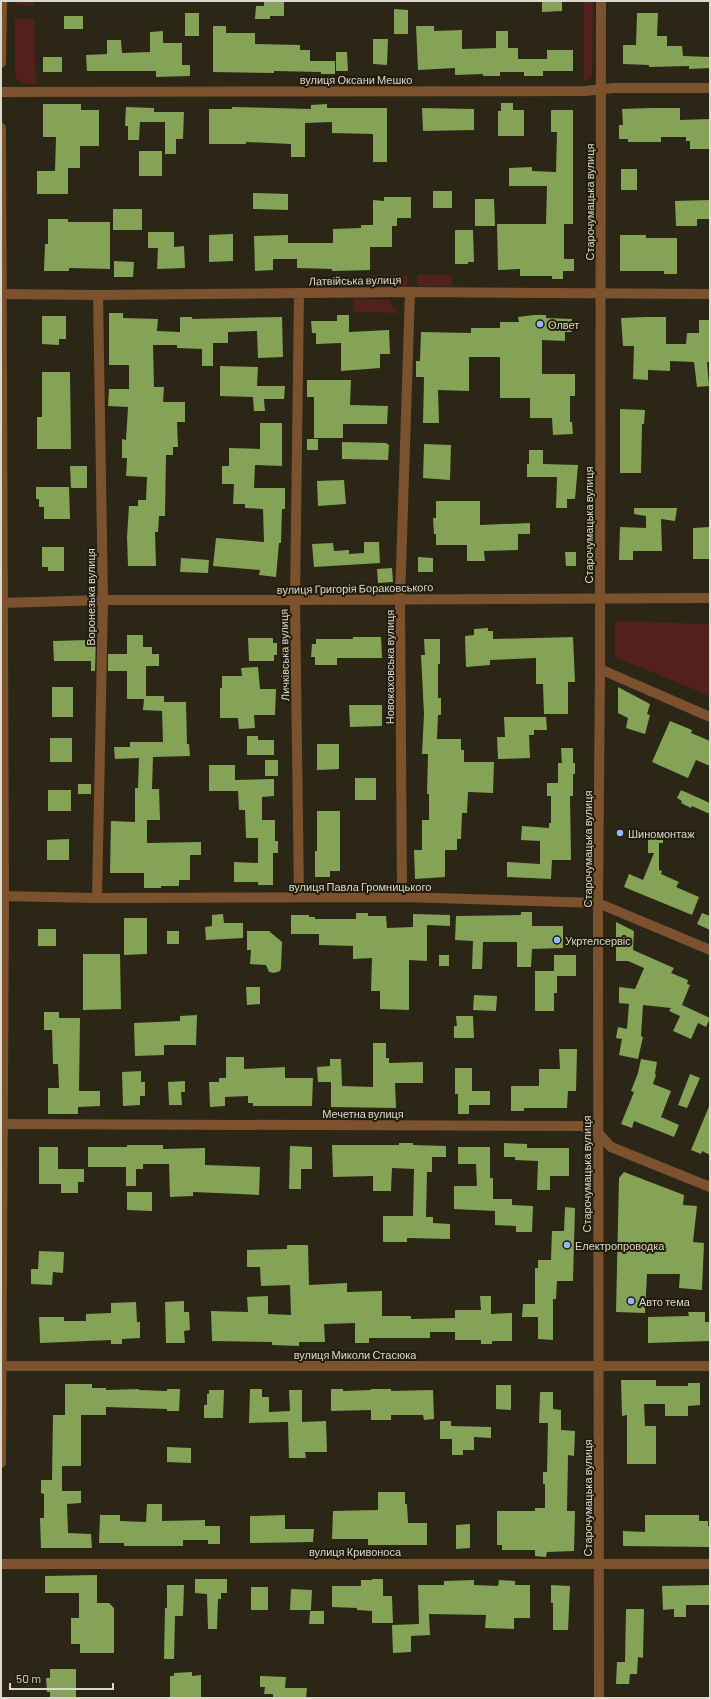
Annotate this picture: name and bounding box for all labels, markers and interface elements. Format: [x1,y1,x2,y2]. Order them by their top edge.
street label: вулиця Оксани Мешко [300,73,412,86]
street label: Старочумацька вулиця [583,144,596,260]
street label: Латвійська вулиця [308,273,402,287]
place label: Олвет [548,318,579,331]
marker: Олвет [535,319,545,329]
street label: Старочумацька вулиця [582,467,595,583]
street label: Воронезька вулиця [84,548,97,646]
street label: вулиця Григорія Бораковського [277,580,433,596]
street label: Личківська вулиця [277,609,291,701]
street label: Новокаховська вулиця [383,610,396,724]
street label: Старочумацька вулиця [581,791,594,907]
place label: Шиномонтаж [628,827,695,840]
marker: Шиномонтаж [615,828,625,838]
street label: вулиця Павла Громницького [289,880,431,893]
place label: Укртелсервіс [565,934,631,947]
marker: Укртелсервіс [552,935,562,945]
street label: Мечетна вулиця [322,1107,404,1120]
street label: Старочумацька вулиця [580,1116,593,1232]
place label: Електропроводка [575,1239,665,1252]
marker: Електропроводка [562,1240,572,1250]
place label: Авто тема [639,1295,691,1308]
marker: Авто тема [626,1296,636,1306]
street label: вулиця Миколи Стасюка [294,1348,417,1361]
street label: Старочумацька вулиця [581,1440,594,1556]
street label: вулиця Кривоноса [309,1545,402,1558]
scale bar [10,1665,113,1691]
text: 50 m [16,1671,41,1685]

